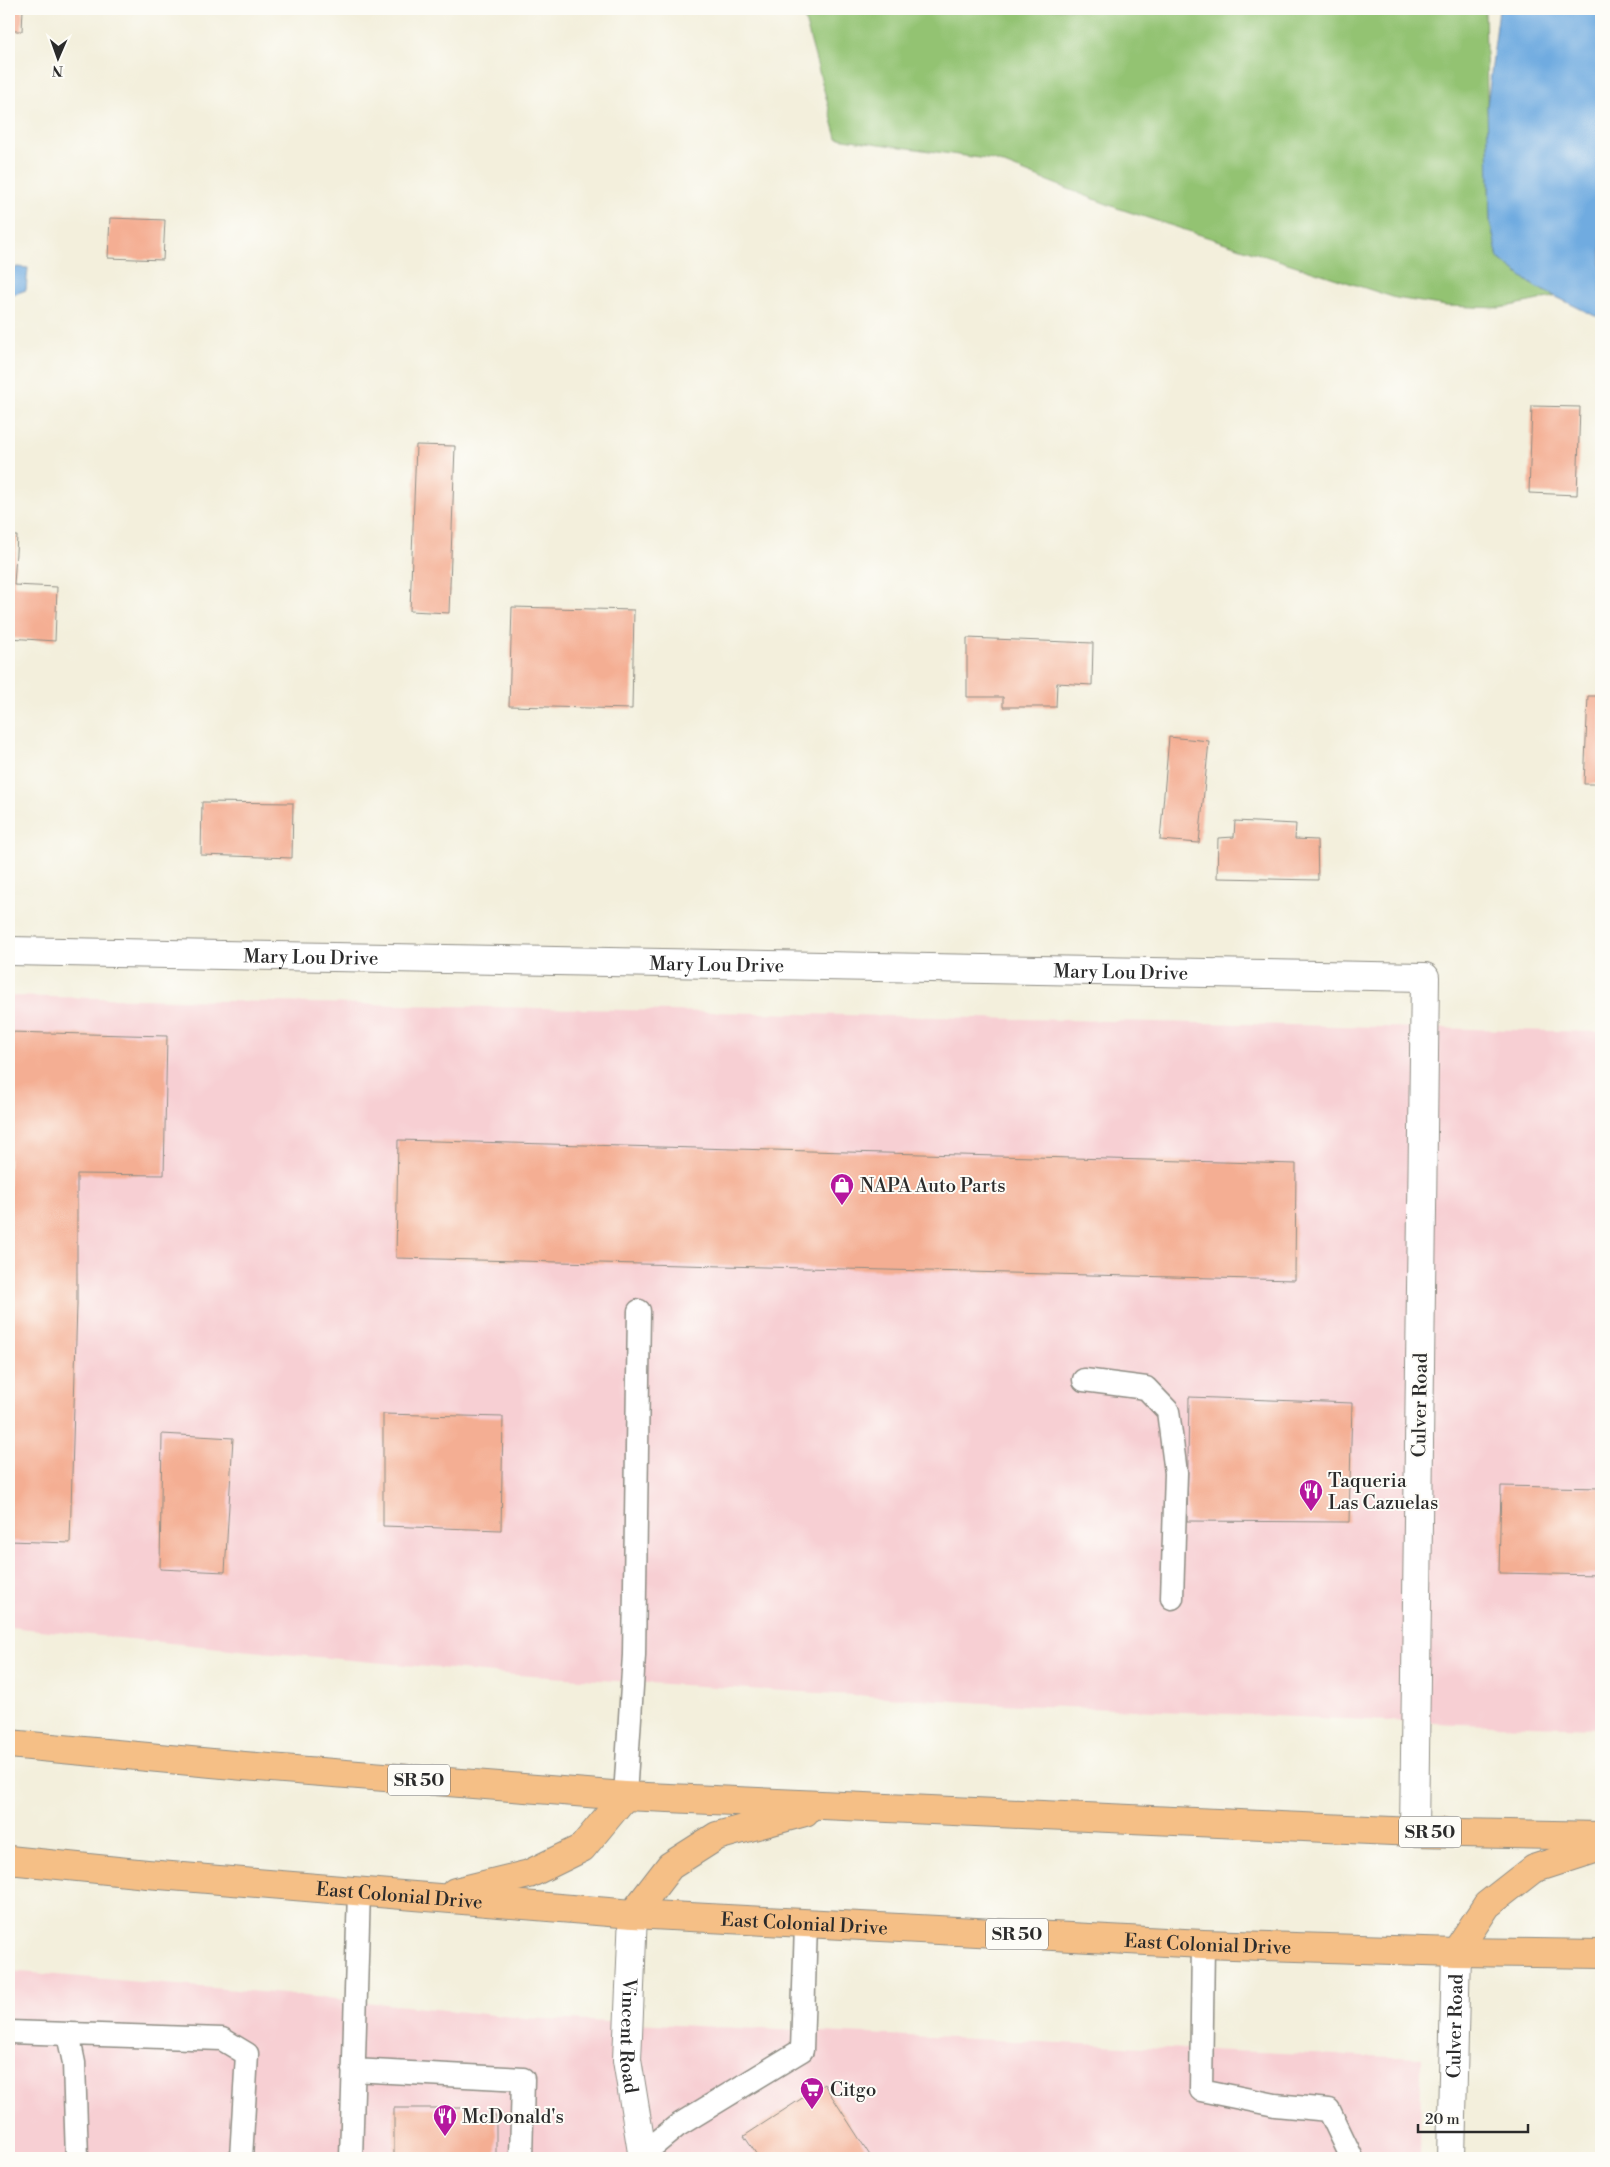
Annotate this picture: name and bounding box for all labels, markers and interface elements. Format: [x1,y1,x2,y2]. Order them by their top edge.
north arrow [32,32,82,82]
text: N [52,61,63,79]
street label: Mary Lou Drive [243,944,379,971]
street label: Mary Lou Drive [649,952,785,978]
street label: Mary Lou Drive [1053,959,1188,986]
shop icon: NAPA Auto Parts [829,1172,855,1206]
place label: NAPA Auto Parts [860,1174,1006,1198]
street label: Culver Road [1407,1352,1433,1458]
place label: Taqueria Las Cazuelas [1328,1469,1438,1515]
restaurant icon: Taqueria Las Cazuelas [1298,1478,1324,1512]
road number: SR 50 [388,1764,450,1796]
road number: SR 50 [1399,1816,1461,1848]
street label: East Colonial Drive [315,1877,484,1915]
street label: East Colonial Drive [720,1908,888,1940]
road number: SR 50 [986,1918,1048,1950]
street label: East Colonial Drive [1124,1929,1292,1960]
street label: Culver Road [1442,1973,1468,2079]
street label: Vincent Road [614,1977,643,2095]
supermarket icon: Citgo [799,2076,825,2110]
place label: Citgo [830,2078,876,2102]
scale bar [1418,2102,1528,2134]
restaurant icon: McDonald's [432,2103,458,2137]
place label: McDonald's [462,2105,564,2129]
text: 20 m [1425,2110,1460,2129]

